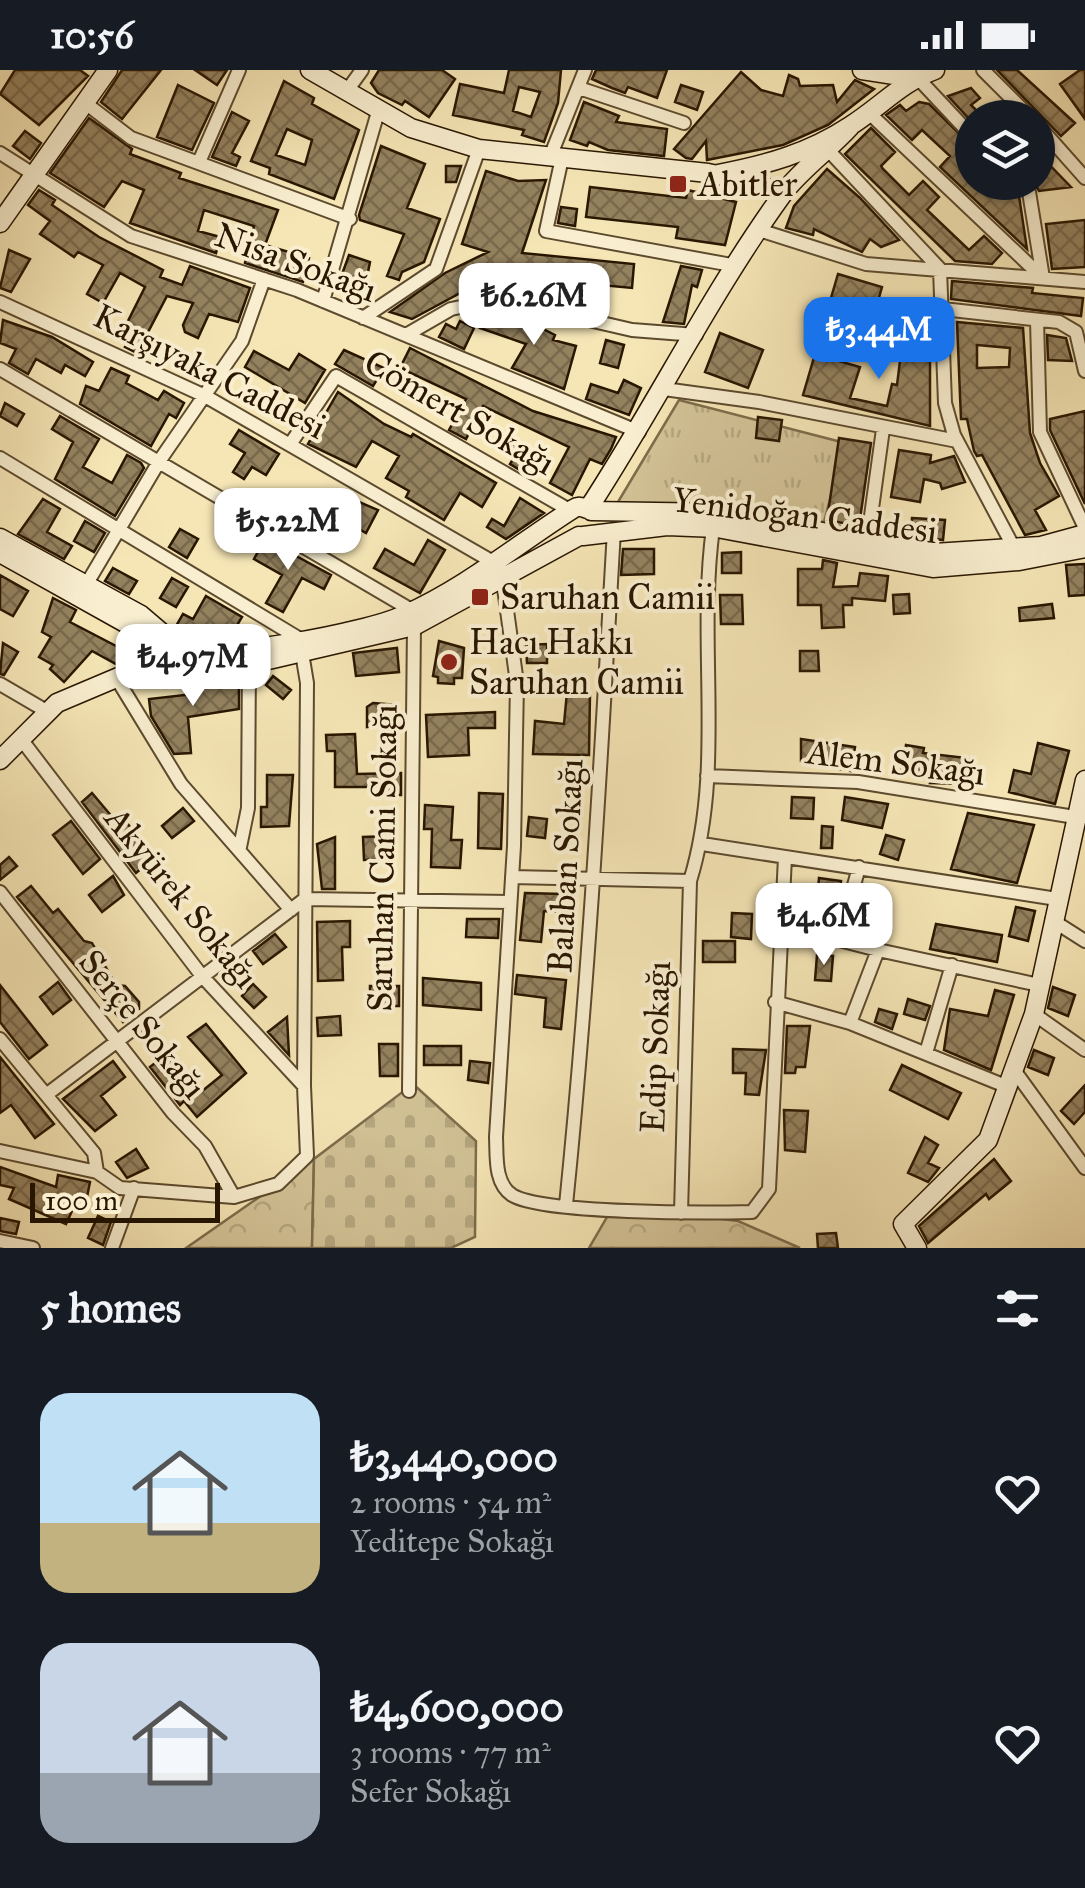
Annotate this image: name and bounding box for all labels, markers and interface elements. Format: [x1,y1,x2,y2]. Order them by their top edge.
text: 10:56 [50,12,134,58]
map controls [955,100,1055,200]
button: layers [955,100,1055,200]
place label: Abitler [696,163,798,206]
marker: Abitler [667,173,689,195]
street label: Nisa Sokağı [209,213,383,312]
pin: ₺6.26M [453,263,615,348]
text: ₺6.26M [481,276,587,315]
street label: Karşıyaka Caddesi [86,294,334,449]
pin: ₺3.44M [798,297,960,382]
text: ₺3.44M [826,310,932,349]
street label: Cömert Sokağı [357,340,563,485]
street label: Yenidoğan Caddesi [670,478,940,553]
pin: ₺5.22M [207,488,369,573]
text: ₺5.22M [236,501,340,540]
place label: Saruhan Camii [500,576,715,619]
marker: Saruhan Camii [469,586,491,608]
place label: Hacı Hakkı Saruhan Camii [469,621,684,704]
pin: ₺4.97M [112,624,274,709]
text: ₺4.97M [138,637,248,676]
marker: Hacı Hakkı Saruhan Camii [438,651,460,673]
street label: Saruhan Cami Sokağı [358,703,407,1012]
street label: Alem Sokağı [802,730,988,795]
street label: Balaban Sokağı [538,757,593,975]
street label: Akyürek Sokağı [94,796,268,997]
pin: ₺4.6M [754,883,894,968]
text: ₺4.6M [778,896,870,935]
street label: Serçe Sokağı [69,941,216,1108]
street label: Edip Sokağı [631,960,680,1134]
scale bar [30,1178,220,1222]
text: 100 m [45,1183,118,1218]
icon: filters [990,1281,1045,1336]
text: 5 homes [40,1282,181,1334]
text: ₺3,440,000 [350,1431,558,1483]
icon: home [120,1433,240,1553]
icon: heart [990,1466,1045,1521]
text: 2 rooms · 54 m² [350,1483,551,1522]
text: Yeditepe Sokağı [350,1522,554,1561]
text: ₺4,600,000 [350,1681,564,1733]
icon: home [120,1683,240,1803]
icon: heart [990,1716,1045,1771]
text: 3 rooms · 77 m² [350,1733,551,1772]
text: Sefer Sokağı [350,1772,511,1811]

